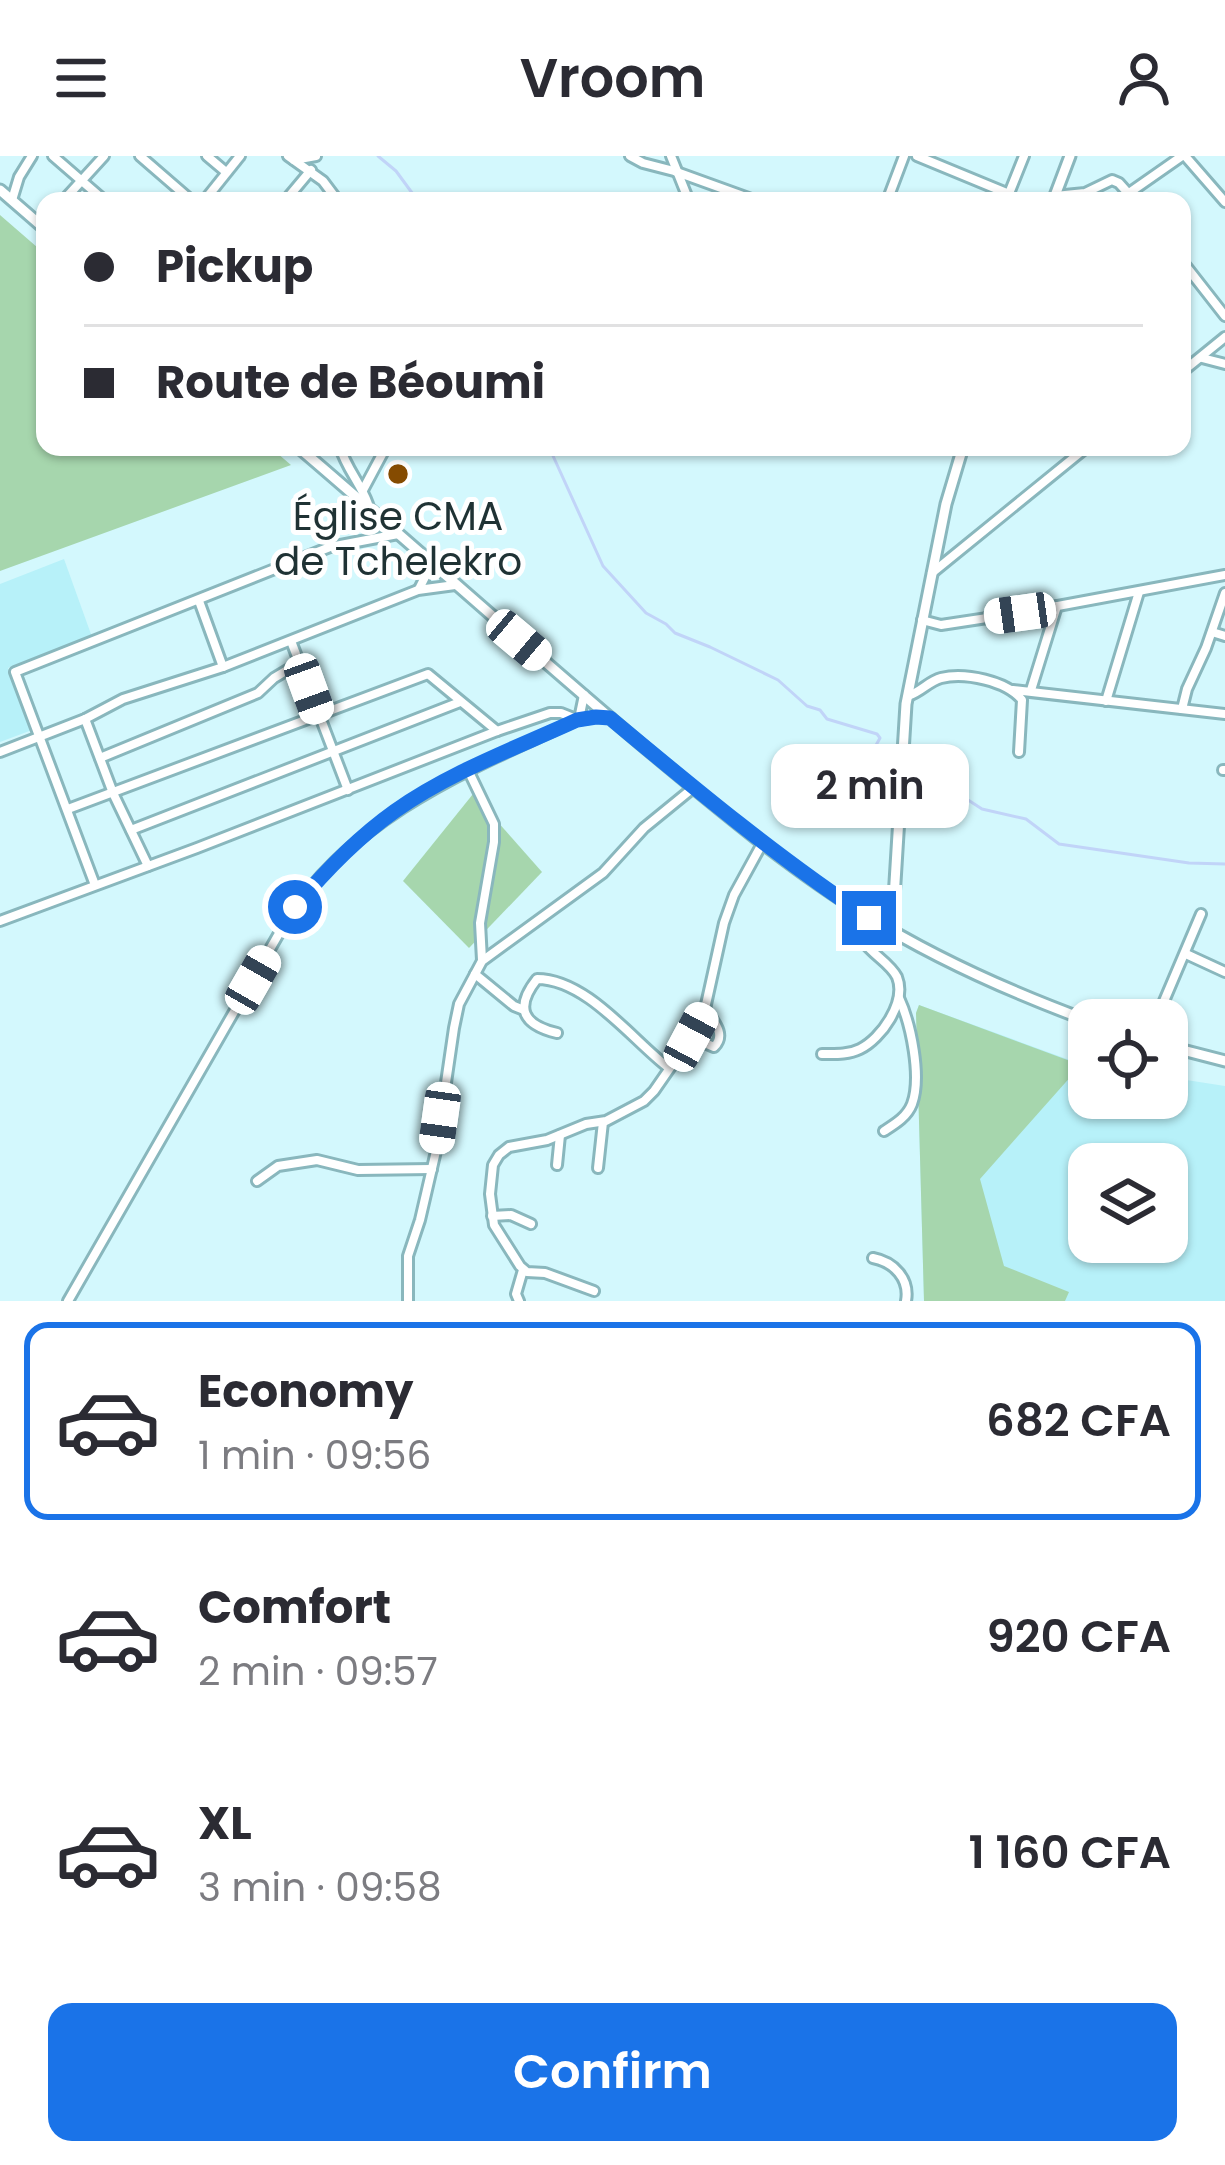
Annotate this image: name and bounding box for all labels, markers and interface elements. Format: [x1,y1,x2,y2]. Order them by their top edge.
text: Vroom [520,40,705,116]
icon: menu [48,45,114,111]
icon: person [1111,45,1177,111]
text: Pickup [156,235,313,298]
text: Route de Béoumi [156,351,545,414]
marker: Église CMA de Tchelekro [385,461,411,487]
place label: Église CMA de Tchelekro [274,489,522,589]
car [982,590,1058,636]
car [480,603,558,677]
car [280,649,338,729]
callout: 2 min [770,744,968,828]
text: 2 min [815,758,925,813]
route start [268,880,322,934]
route end [842,891,896,945]
car [219,940,287,1020]
car [658,997,724,1077]
map controls [1068,999,1188,1263]
button: locate [1068,999,1188,1119]
car [417,1080,463,1156]
button: layers [1068,1143,1188,1263]
text: Economy [198,1360,413,1423]
icon: car [54,1367,162,1475]
text: 682 CFA [986,1389,1171,1452]
text: 1 min · 09:56 [198,1428,431,1483]
text: Comfort [198,1576,391,1639]
icon: car [54,1583,162,1691]
text: 920 CFA [987,1605,1171,1668]
text: 2 min · 09:57 [198,1644,438,1699]
text: XL [198,1792,252,1855]
icon: car [54,1799,162,1907]
text: 1 160 CFA [968,1821,1171,1884]
text: 3 min · 09:58 [198,1860,442,1915]
button: Confirm [48,2003,1177,2141]

